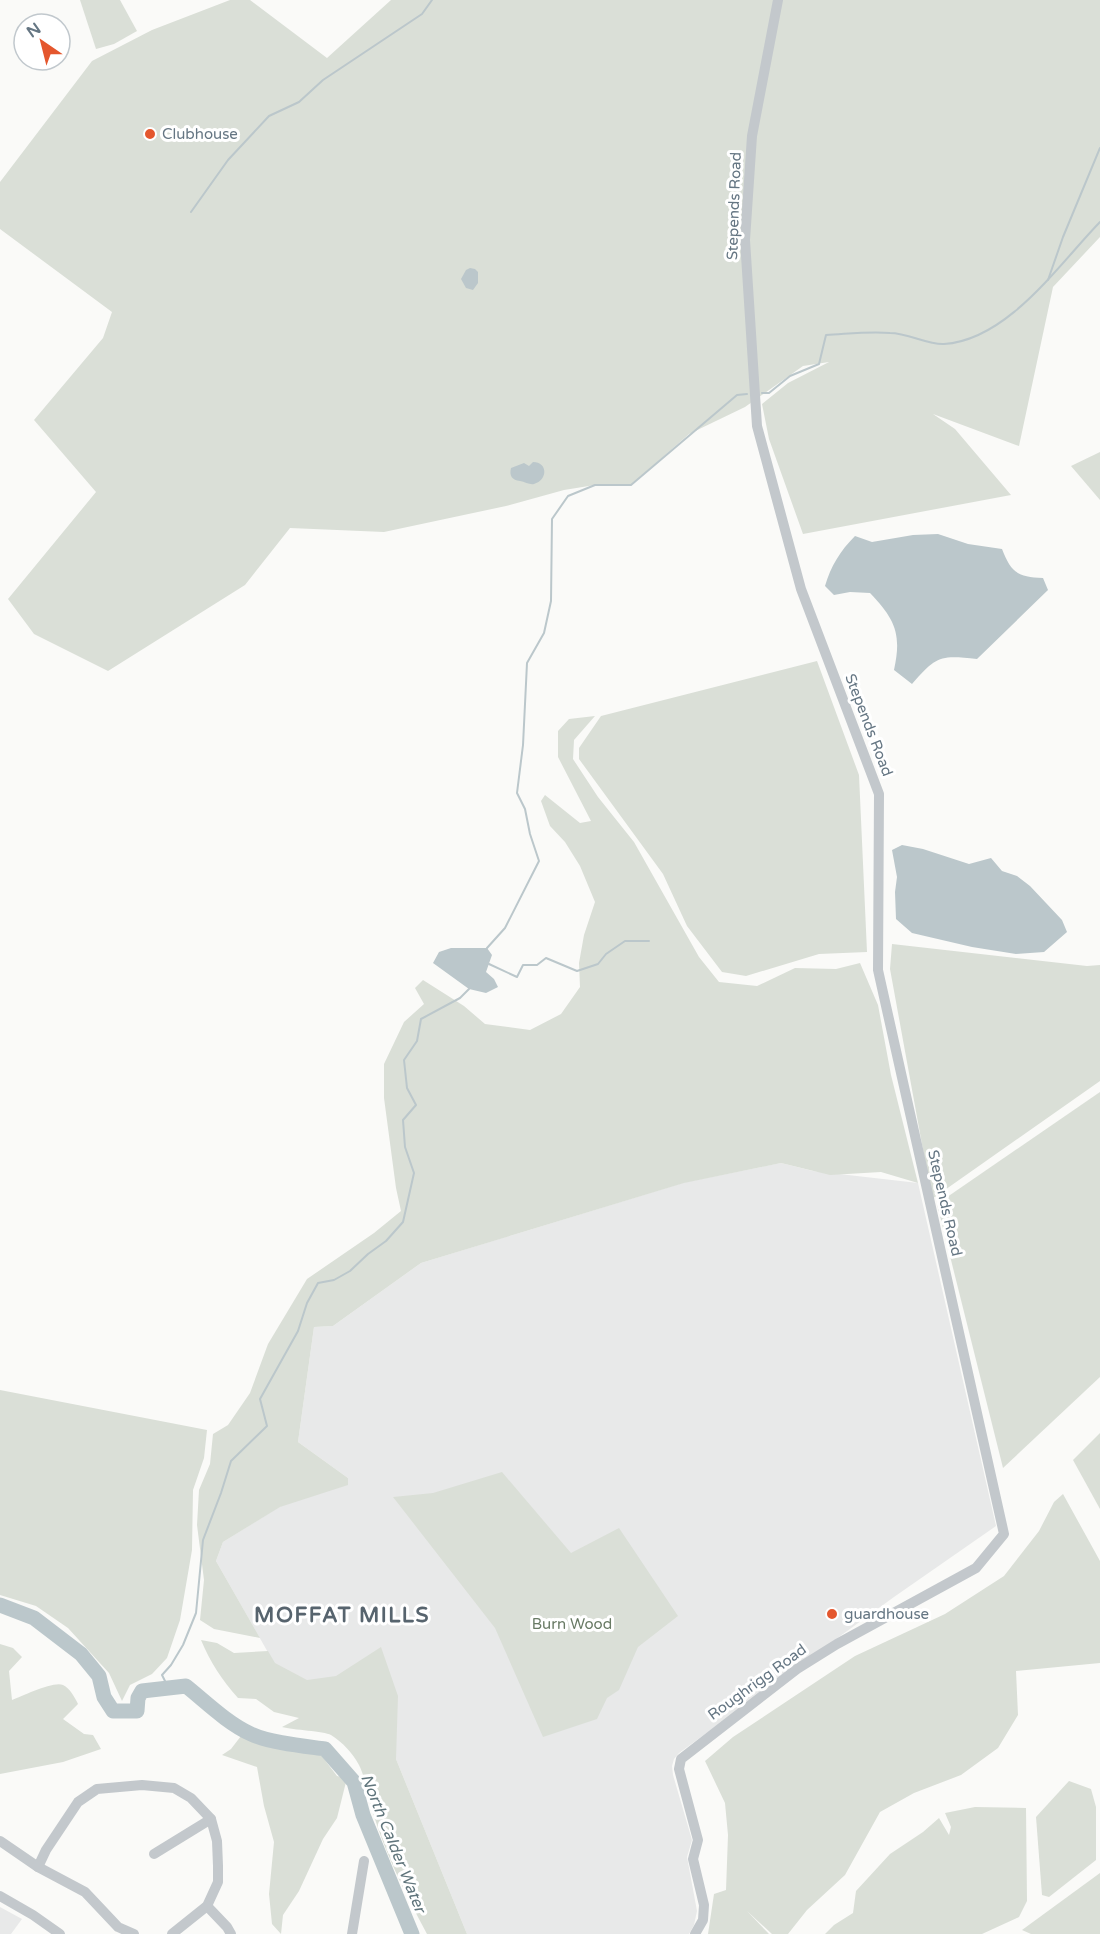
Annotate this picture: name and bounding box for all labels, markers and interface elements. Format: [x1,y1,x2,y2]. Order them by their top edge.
north arrow [12,12,72,72]
text: N [23,19,45,42]
place label: Clubhouse [162,125,238,143]
marker: Clubhouse [143,127,157,141]
street label: Stepends Road [723,152,745,260]
street label: Stepends Road [841,671,897,779]
street label: Stepends Road [924,1148,966,1258]
district label: MOFFAT MILLS [254,1603,430,1628]
place label: guardhouse [844,1605,929,1623]
marker: guardhouse [825,1607,839,1621]
park label: Burn Wood [532,1615,612,1633]
street label: Roughrigg Road [704,1640,810,1724]
water label: North Calder Water [356,1771,431,1917]

